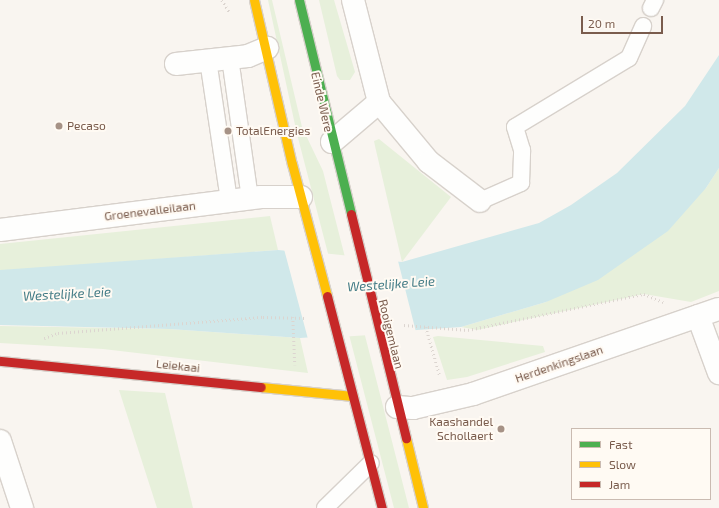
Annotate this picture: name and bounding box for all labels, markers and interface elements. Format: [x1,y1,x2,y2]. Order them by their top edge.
scale bar [583,8,665,34]
text: 20 m [588,16,615,30]
street label: Einde Were [308,70,336,134]
place label: Pecaso [67,119,106,133]
marker: Pecaso [54,121,64,131]
place label: TotalEnergies [236,124,310,138]
marker: TotalEnergies [223,126,233,136]
street label: Groenevalleilaan [103,198,197,224]
water label: Westelijke Leie [347,273,435,295]
water label: Westelijke Leie [23,284,111,304]
street label: Rooigemlaan [375,298,407,370]
street label: Herdenkingslaan [513,342,605,386]
street label: Leiekaai [155,357,201,375]
place label: Kaashandel Schollaert [429,415,493,443]
marker: Kaashandel Schollaert [496,424,506,434]
legend [571,428,711,500]
text: Fast [609,437,632,451]
text: Slow [609,457,636,471]
text: Jam [609,477,630,491]

